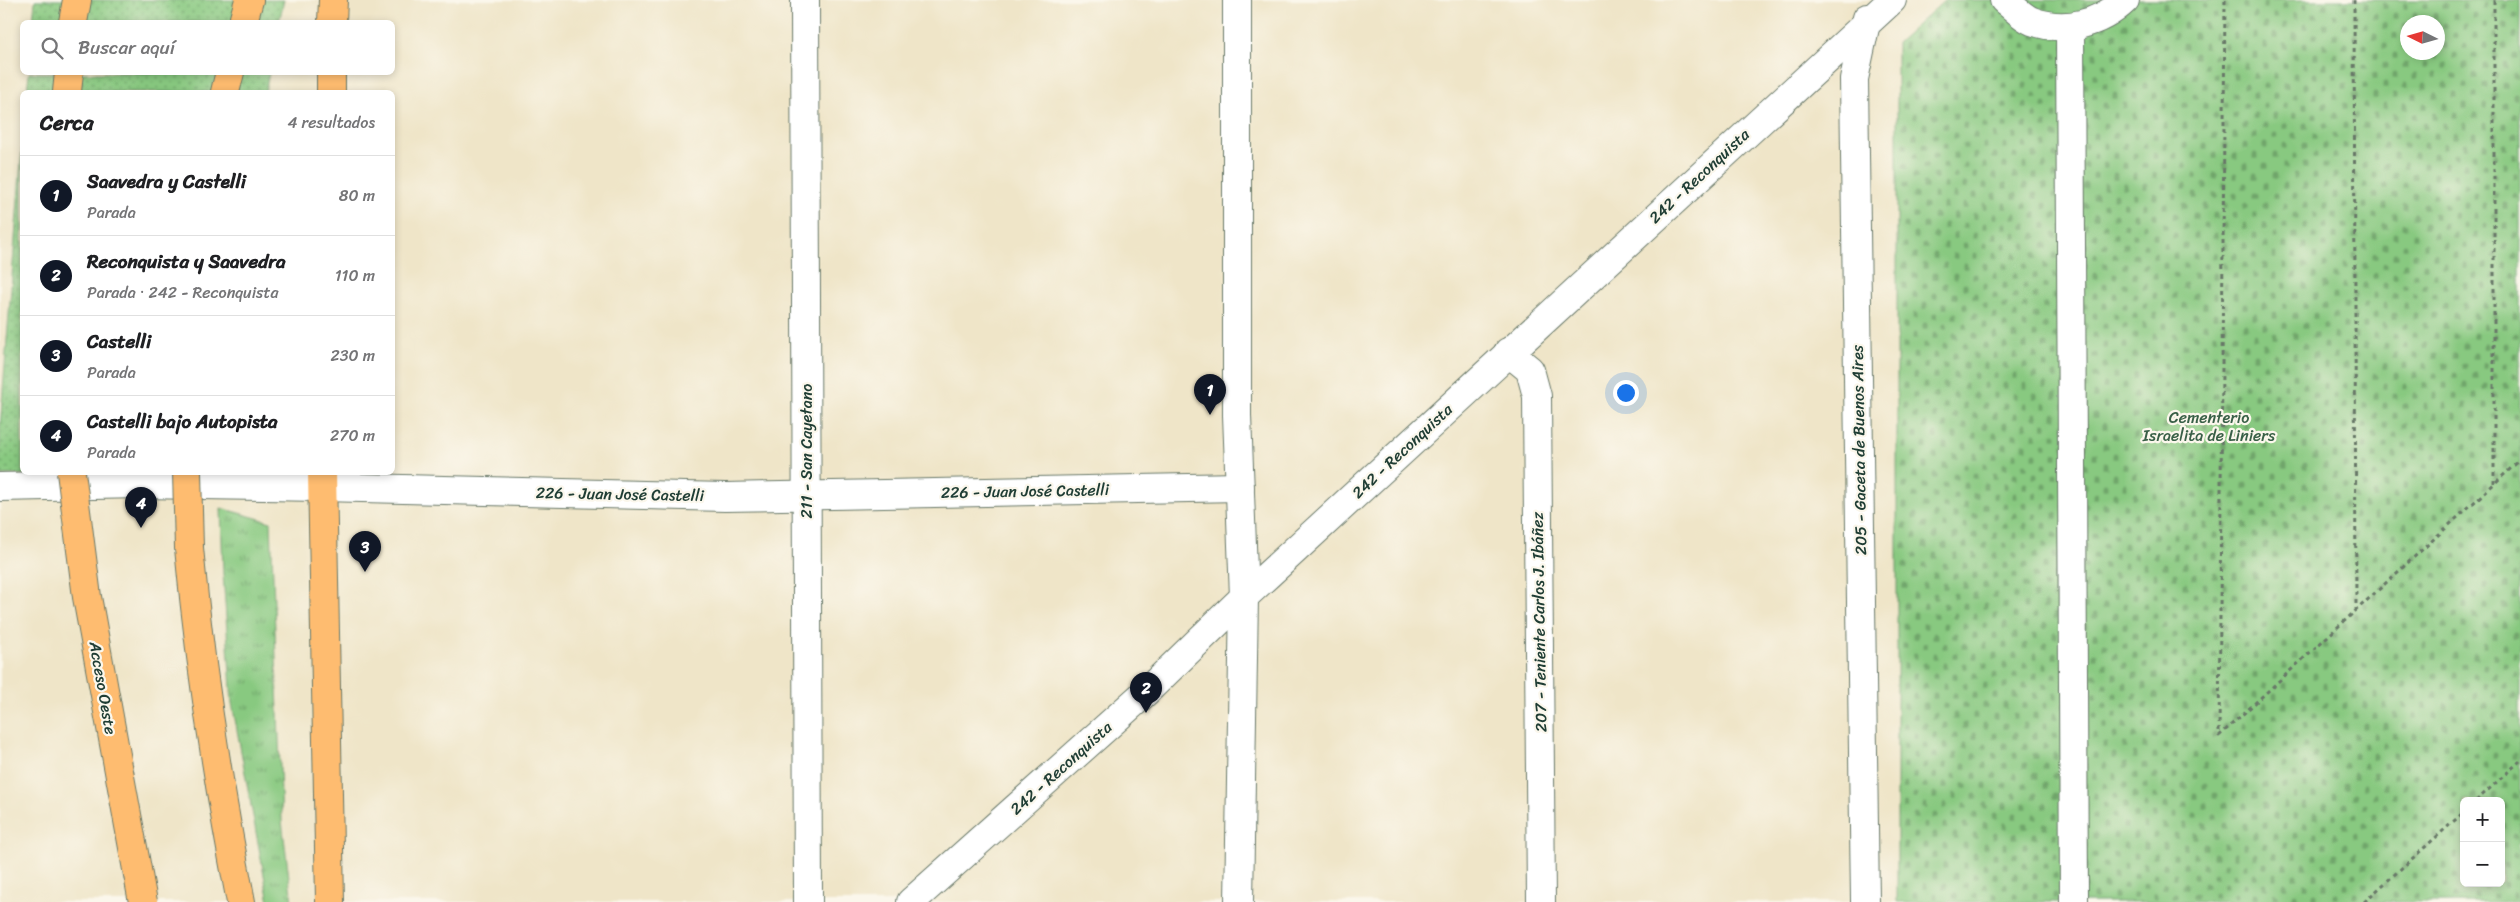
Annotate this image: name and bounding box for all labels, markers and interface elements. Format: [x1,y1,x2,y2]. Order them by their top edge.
north arrow [2400,15,2445,60]
search box [20,20,395,75]
text: Buscar aquí [78,31,175,64]
icon: search [38,34,66,62]
text: Cerca [40,104,94,142]
text: 4 resultados [287,108,375,137]
street label: 242 - Reconquista [1642,120,1757,231]
text: Saavedra y Castelli [87,165,246,198]
text: 1 [53,181,59,210]
text: 80 m [339,181,375,210]
text: Parada [87,198,136,227]
text: Reconquista y Saavedra [87,245,286,278]
text: 2 [51,261,61,290]
text: 110 m [335,261,375,290]
text: Parada · 242 - Reconquista [87,278,278,307]
text: Castelli [87,325,151,358]
text: 3 [52,341,60,370]
text: 230 m [330,341,375,370]
street label: 205 - Gaceta de Buenos Aires [1843,344,1875,555]
text: Parada [87,358,136,387]
pin: 1 [1194,374,1226,415]
your location [1613,380,1639,406]
street label: 211 - San Cayetano [792,384,821,518]
street label: 242 - Reconquista [1345,395,1460,506]
park label: Cementerio Israelita de Liniers [2142,403,2276,450]
text: Castelli bajo Autopista [87,405,278,438]
text: 4 [51,421,61,450]
text: 270 m [330,421,375,450]
text: Parada [87,438,136,467]
street label: 226 - Juan José Castelli [941,475,1110,507]
street label: 226 - Juan José Castelli [536,478,705,510]
pin: 4 [125,487,157,528]
street label: 207 - Teniente Carlos J. Ibáñez [1523,511,1555,732]
pin: 3 [349,531,381,572]
street label: Acceso Oeste [80,638,125,737]
pin: 2 [1130,672,1162,713]
street label: 242 - Reconquista [1003,713,1120,822]
map controls [2460,797,2505,887]
button: + [2460,797,2505,842]
button: − [2460,842,2505,887]

